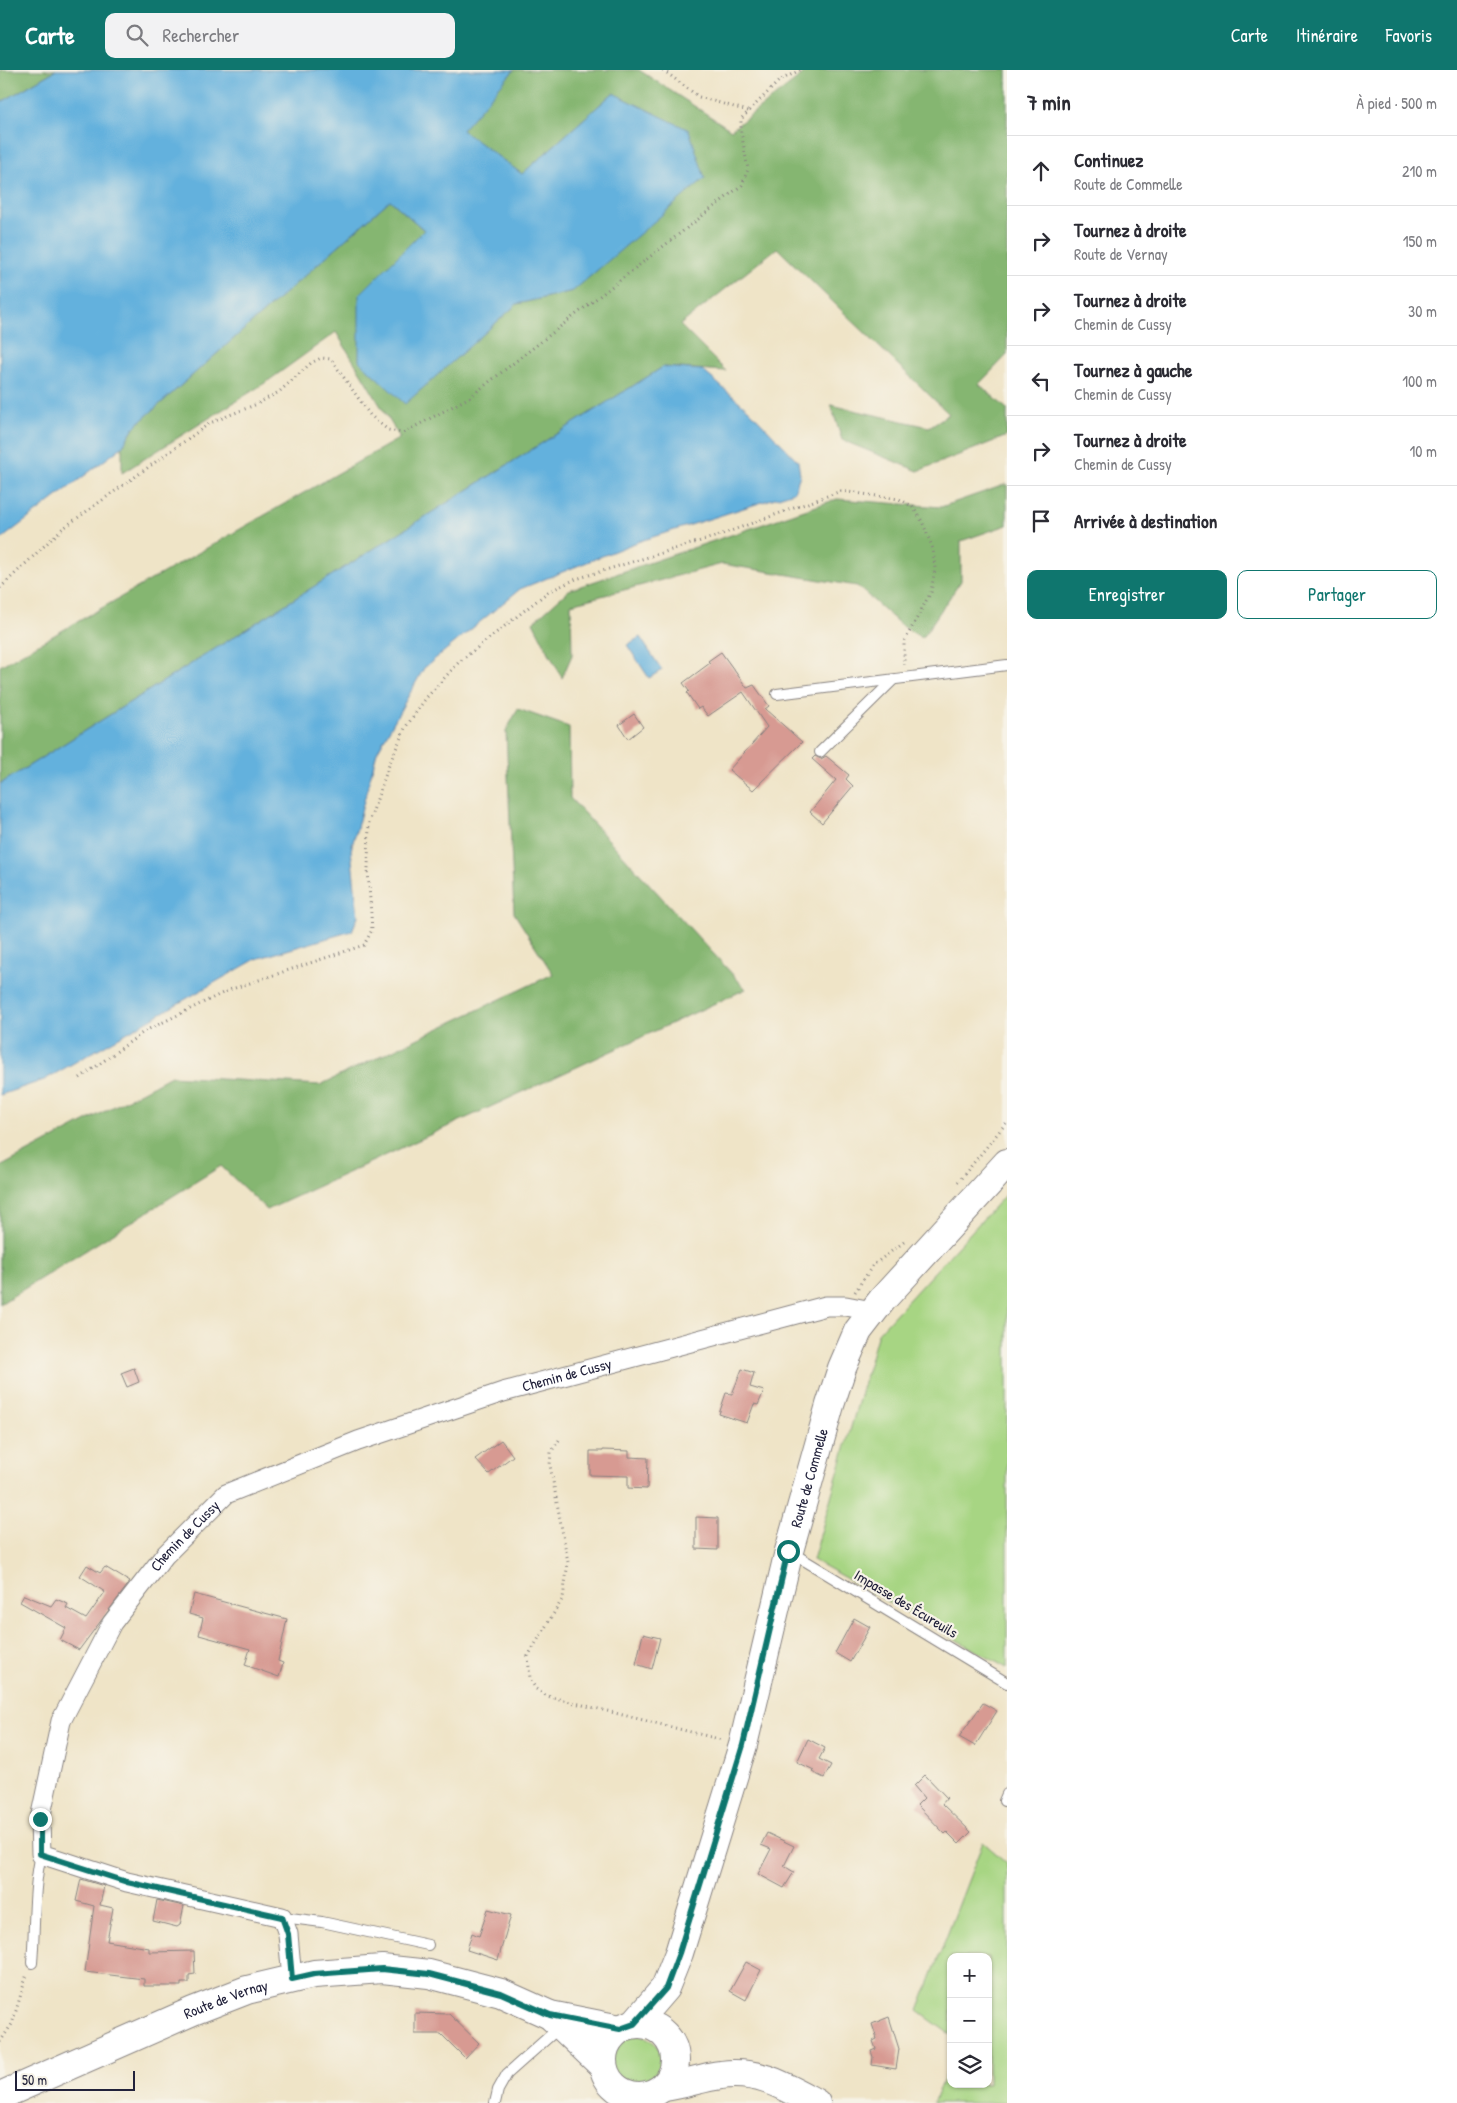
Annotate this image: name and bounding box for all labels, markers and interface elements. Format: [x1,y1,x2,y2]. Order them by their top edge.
search box [105,13,455,58]
text: Carte [25,19,75,51]
icon: search [123,21,151,49]
text: Rechercher [163,22,239,48]
text: Carte [1231,23,1268,48]
text: Itinéraire [1296,23,1358,48]
text: Favoris [1386,23,1432,48]
text: 7 min [1027,88,1071,117]
text: À pied · 500 m [1356,92,1437,114]
text: Continuez [1074,147,1143,173]
icon: ahead [1027,157,1055,185]
text: 210 m [1402,160,1437,182]
text: Route de Commelle [1074,173,1183,195]
text: Tournez à droite [1074,217,1187,243]
icon: right [1027,227,1055,255]
text: 150 m [1403,230,1437,252]
text: Route de Vernay [1074,243,1168,265]
text: Tournez à droite [1074,287,1187,313]
icon: right [1027,297,1055,325]
text: 30 m [1408,300,1437,322]
text: Chemin de Cussy [1074,313,1172,335]
text: Tournez à gauche [1074,357,1192,383]
icon: left [1027,367,1055,395]
text: 100 m [1402,370,1437,392]
text: Chemin de Cussy [1074,383,1172,405]
text: Tournez à droite [1074,427,1187,453]
icon: right [1027,437,1055,465]
text: 10 m [1409,440,1437,462]
text: Chemin de Cussy [1074,453,1172,475]
icon: arrive [1027,507,1055,535]
text: Arrivée à destination [1074,508,1217,534]
button: Enregistrer [1027,570,1227,619]
button: Partager [1237,570,1437,619]
street label: Chemin de Cussy [520,1353,614,1397]
street label: Route de Commelle [785,1426,833,1530]
street label: Chemin de Cussy [145,1495,224,1576]
route start [777,1540,800,1563]
street label: Impasse des Écureuils [851,1564,962,1643]
route end [29,1808,52,1831]
map controls [947,1953,992,2088]
button: + [947,1953,992,1998]
street label: Route de Vernay [180,1974,270,2024]
button: − [947,1998,992,2043]
button: layers [947,2043,992,2088]
scale bar [15,2068,135,2091]
text: 50 m [22,2070,47,2089]

